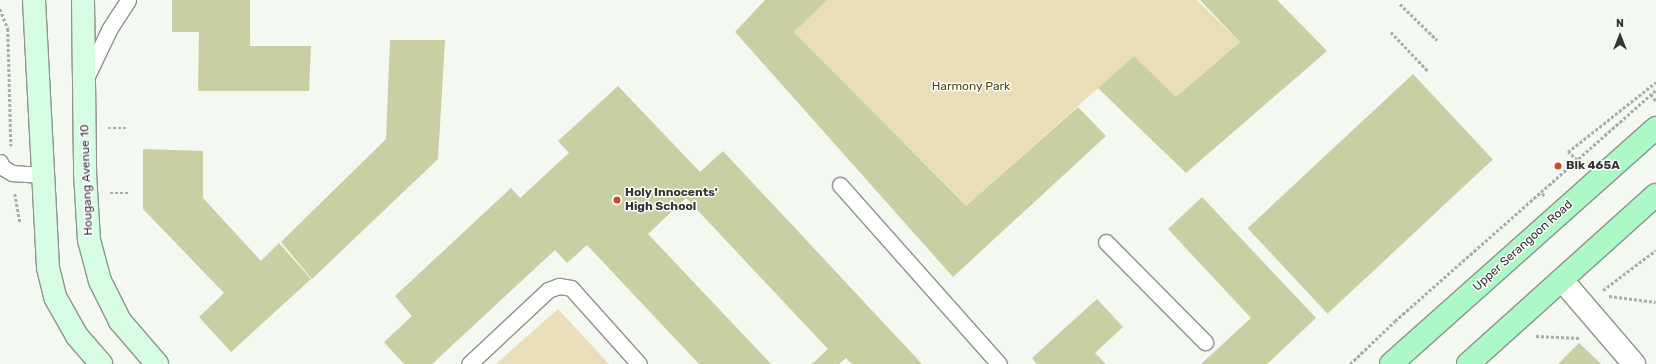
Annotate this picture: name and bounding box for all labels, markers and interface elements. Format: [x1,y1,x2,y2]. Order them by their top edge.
north arrow [1600,16,1640,56]
text: N [1616,17,1624,30]
park label: Harmony Park [932,80,1010,94]
street label: Hougang Avenue 10 [78,124,96,236]
place label: Blk 465A [1566,159,1620,173]
marker: Blk 465A [1553,161,1563,171]
place label: Holy Innocents' High School [625,186,718,214]
marker: Holy Innocents' High School [612,195,622,205]
street label: Upper Serangoon Road [1470,197,1576,295]

